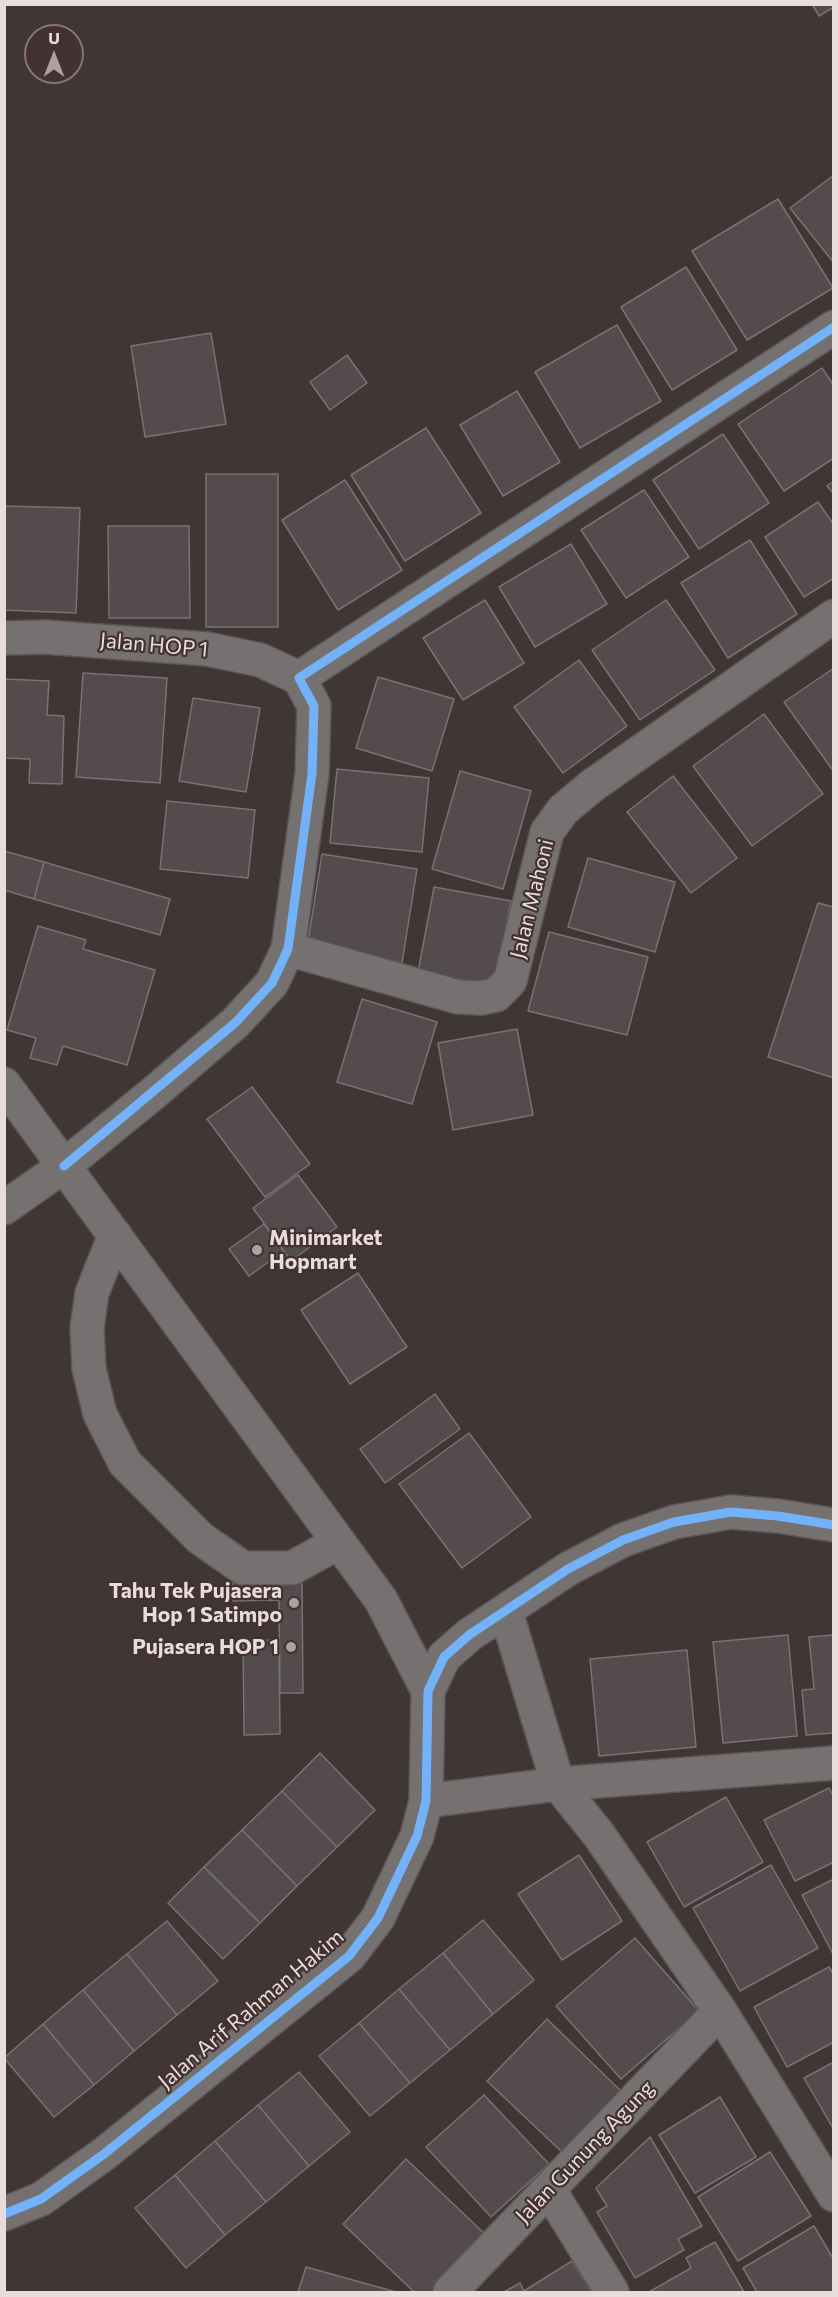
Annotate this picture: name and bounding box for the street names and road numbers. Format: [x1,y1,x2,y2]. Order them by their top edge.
street label: Jalan HOP 1 [99,628,209,662]
street label: Jalan Mahoni [505,837,559,961]
street label: Jalan Arif Rahman Hakim [153,1924,349,2094]
street label: Jalan Gunung Agung [511,2076,659,2228]

